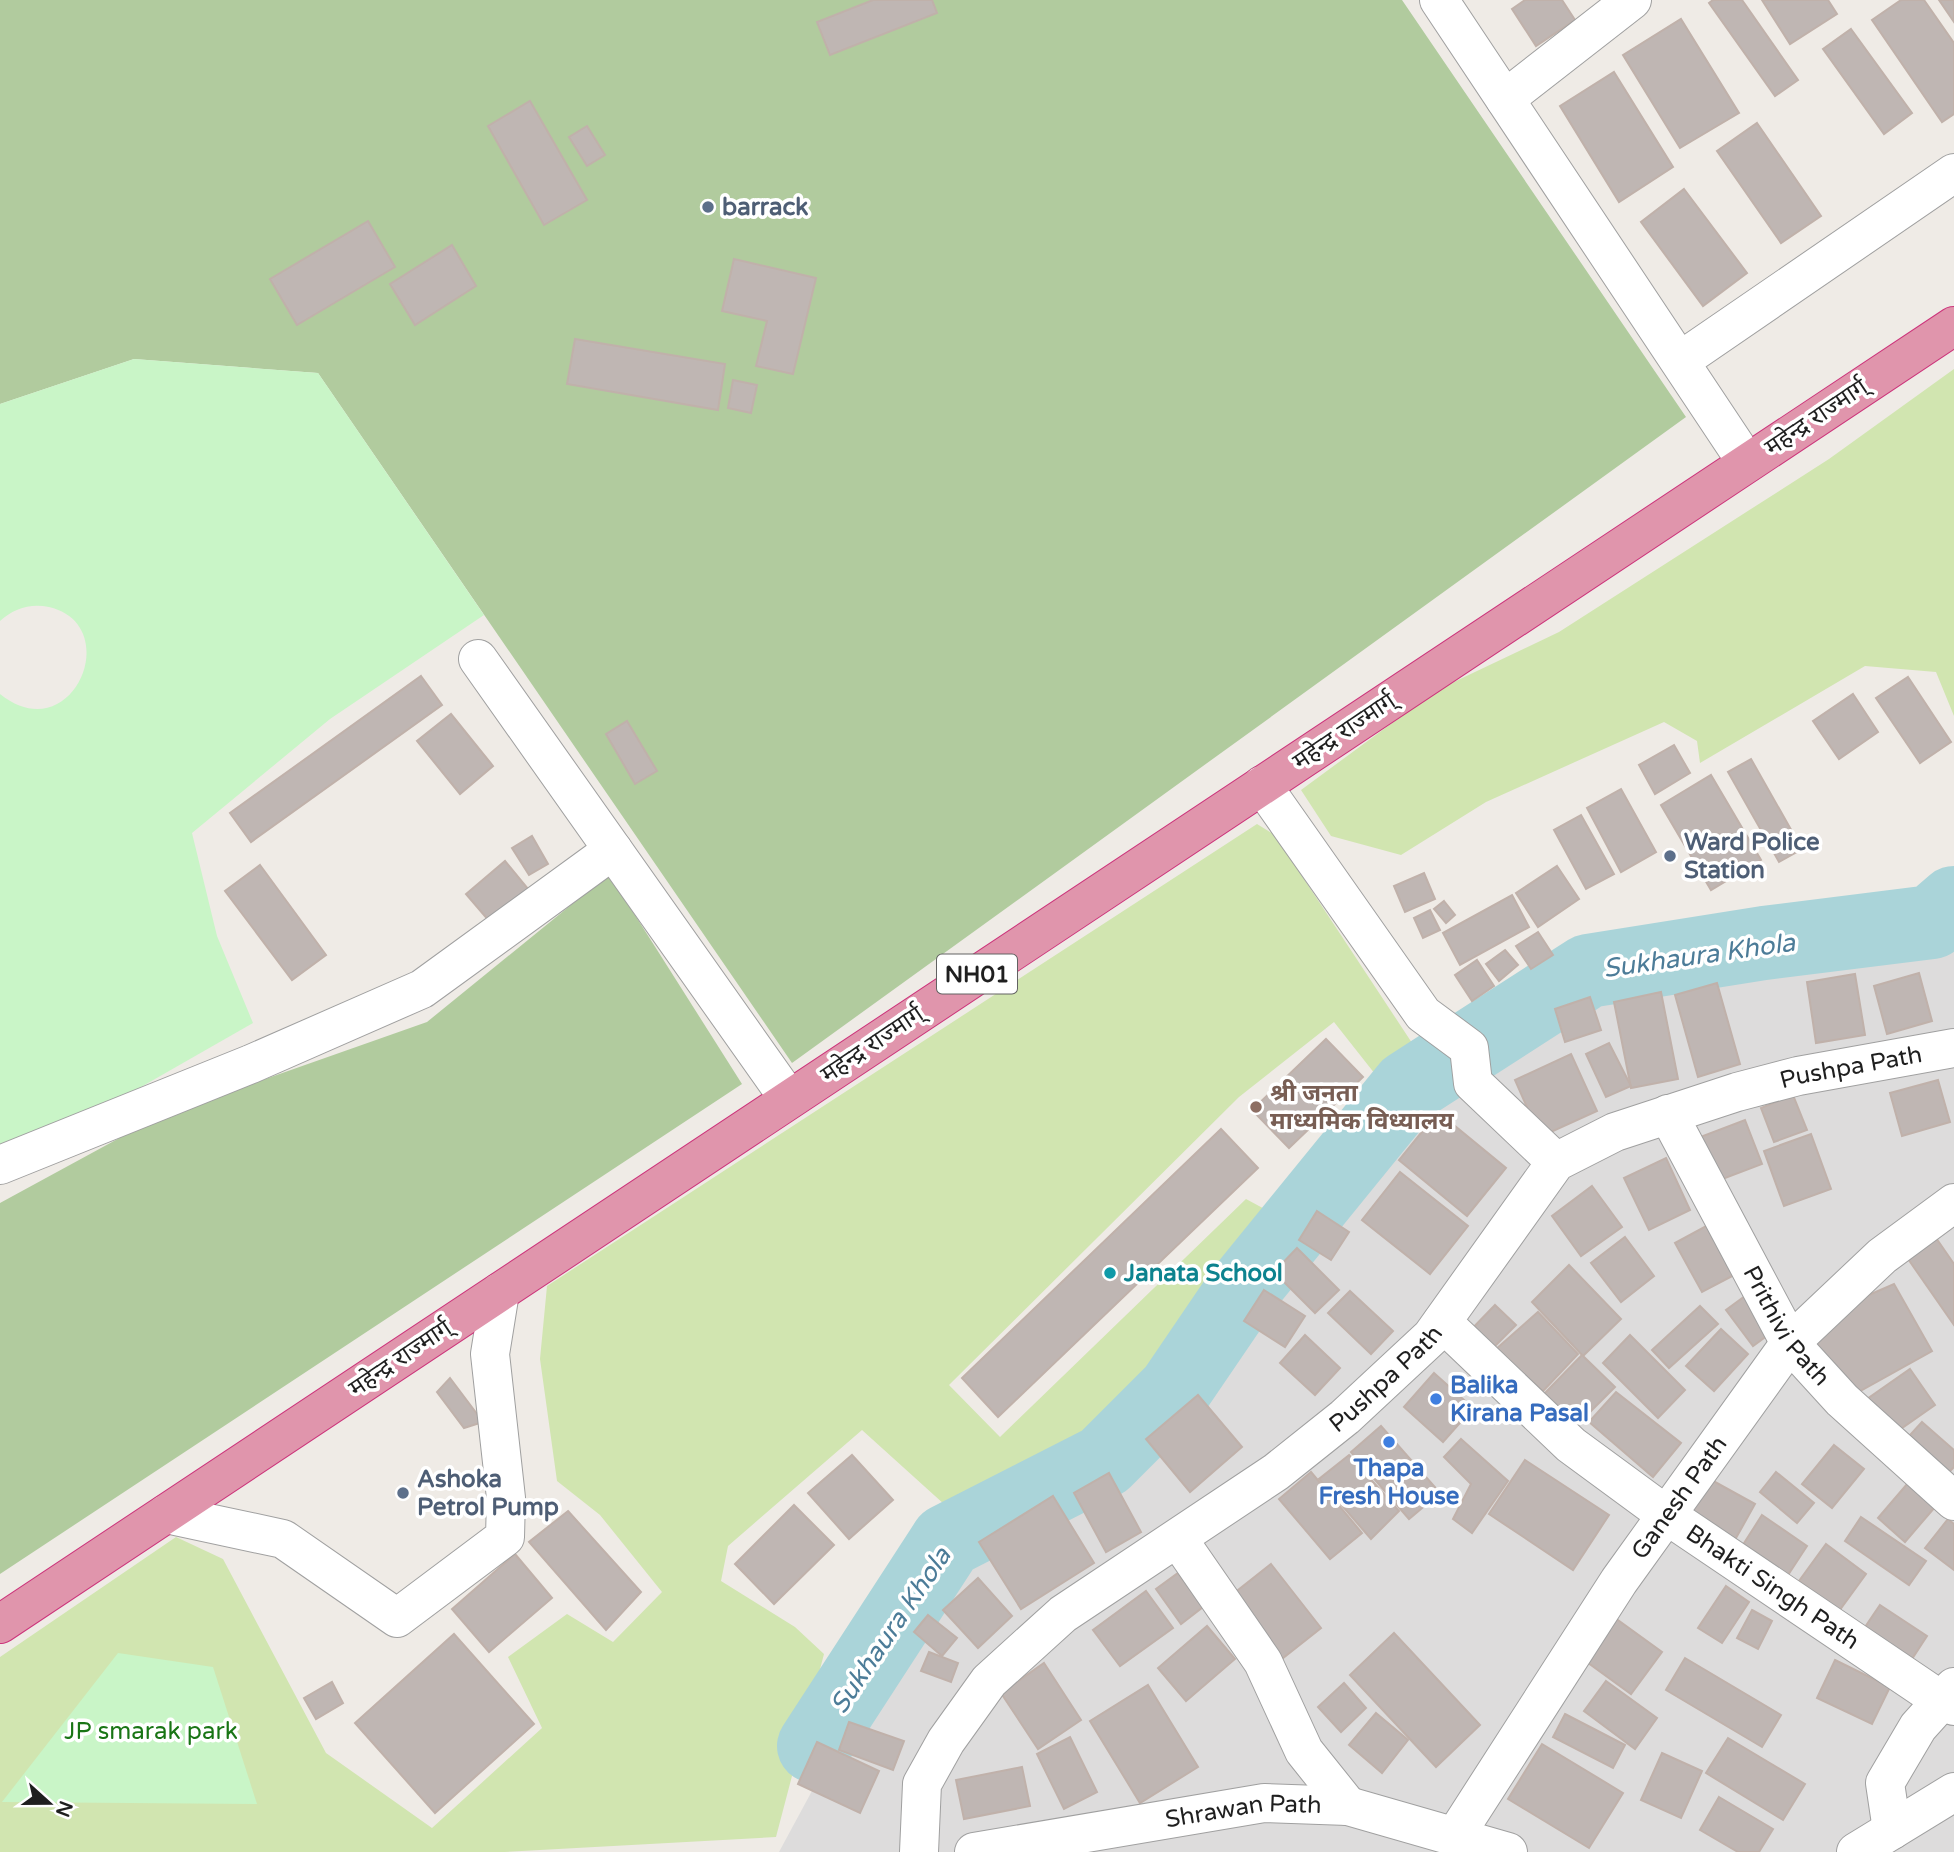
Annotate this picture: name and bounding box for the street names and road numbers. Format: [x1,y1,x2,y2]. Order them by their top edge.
street label: महेन्द्र राज्मार्ग् [1760,370,1876,462]
street label: महेन्द्र राज्मार्ग् [1288,684,1404,776]
road number: NH01 [937,954,1017,993]
street label: महेन्द्र राज्मार्ग् [816,997,932,1089]
street label: Pushpa Path [1777,1040,1924,1095]
street label: Prithivi Path [1736,1261,1836,1392]
street label: महेन्द्र राज्मार्ग् [344,1311,460,1403]
street label: Pushpa Path [1324,1320,1449,1439]
street label: Ganesh Path [1625,1431,1733,1565]
street label: Bhakti Singh Path [1680,1518,1865,1656]
street label: Shrawan Path [1163,1789,1322,1834]

